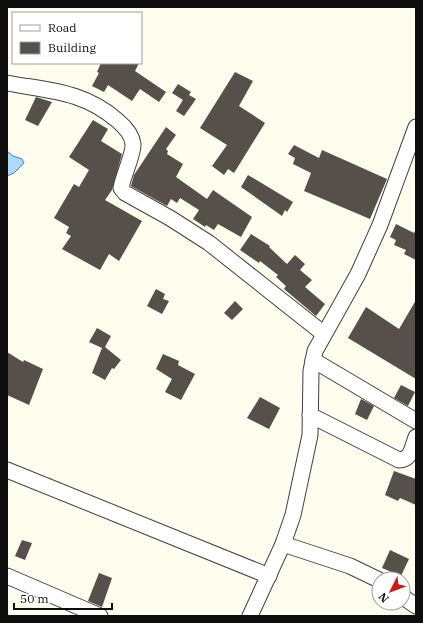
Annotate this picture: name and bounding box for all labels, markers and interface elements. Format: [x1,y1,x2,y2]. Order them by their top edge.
legend [12,12,142,64]
text: Road [48,20,77,35]
text: Building [48,40,96,55]
north arrow [371,571,411,611]
scale bar [14,585,112,611]
text: N [375,590,392,606]
text: 50 m [20,591,49,606]

